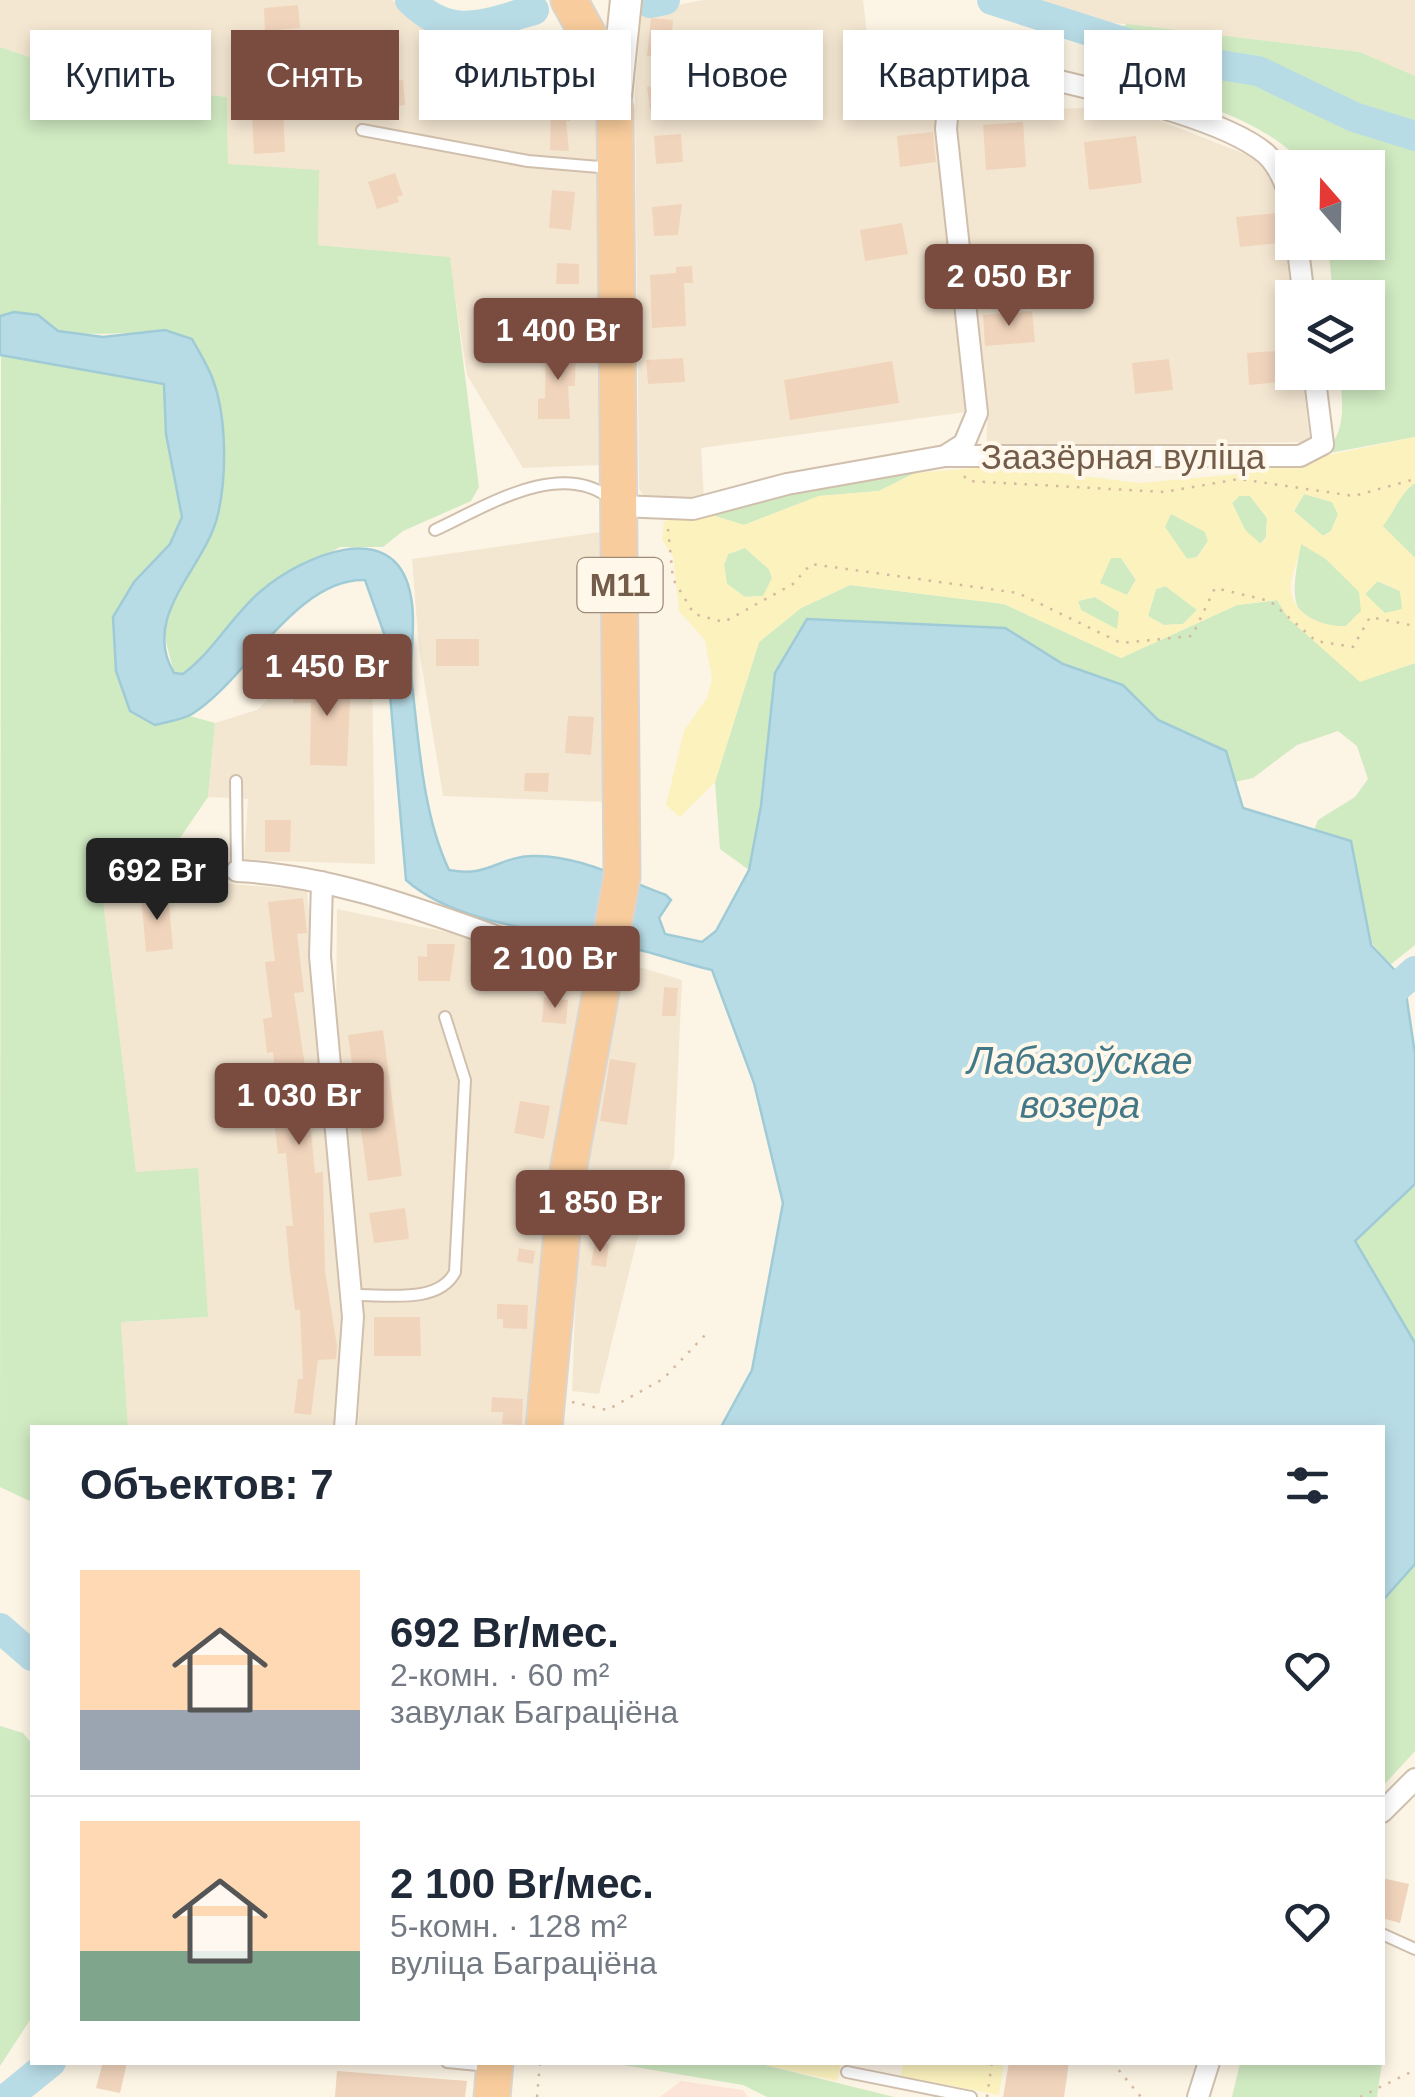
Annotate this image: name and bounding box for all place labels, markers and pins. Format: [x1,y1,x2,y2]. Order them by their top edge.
pin: 2 050 Br [906,244,1112,329]
pin: 1 400 Br [455,298,661,383]
pin: 1 450 Br [224,634,430,719]
pin: 692 Br [76,838,238,923]
pin: 2 100 Br [452,926,658,1011]
pin: 1 030 Br [196,1063,402,1148]
pin: 1 850 Br [497,1170,703,1255]

